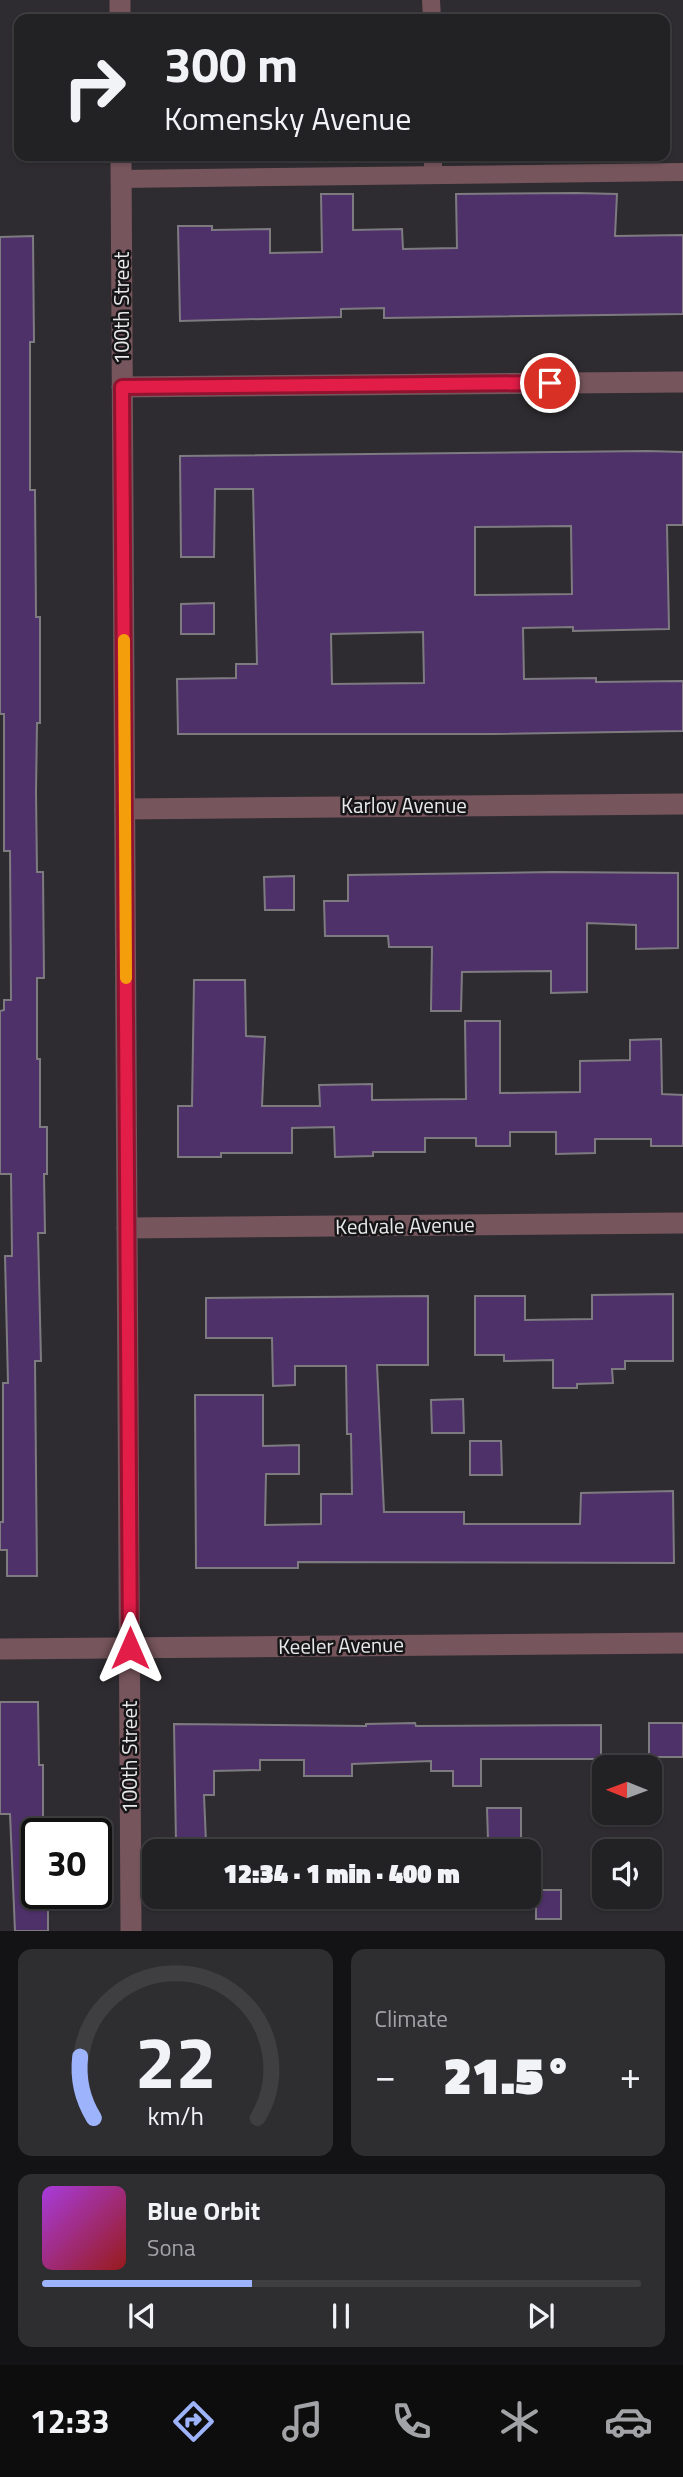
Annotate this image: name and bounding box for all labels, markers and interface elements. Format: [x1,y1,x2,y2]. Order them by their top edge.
text: 300 m [164,26,298,101]
icon: right [49,42,140,133]
text: Komensky Avenue [164,94,412,142]
street label: 100th Street [105,251,137,364]
pin [520,353,580,413]
icon: arrive [531,364,569,402]
street label: Karlov Avenue [341,789,467,821]
street label: Kedvale Avenue [335,1208,475,1242]
position arrow [93,1611,167,1685]
street label: Keeler Avenue [278,1628,404,1662]
street label: 100th Street [113,1700,145,1813]
north arrow [592,1755,662,1825]
map controls [592,1755,662,1909]
speed limit sign: 30 [21,1818,112,1909]
button: sound [592,1839,662,1909]
text: 12:34 · 1 min · 400 m [223,1854,460,1893]
text: Climate [375,2001,448,2036]
text: 22 [134,2007,216,2117]
text: 21.5° [443,2035,572,2114]
text: − [375,2046,396,2104]
text: + [620,2046,641,2104]
text: km/h [147,2097,204,2135]
text: Blue Orbit [147,2191,260,2230]
text: Sona [147,2230,195,2265]
icon: previous [123,2297,161,2335]
icon: pause [322,2297,360,2335]
icon: next [522,2297,560,2335]
text: 12:33 [30,2397,110,2445]
icon: directions [169,2397,218,2446]
icon: music [278,2397,327,2446]
icon: phone [387,2397,436,2446]
icon: climate [495,2397,544,2446]
icon: car [604,2397,653,2446]

